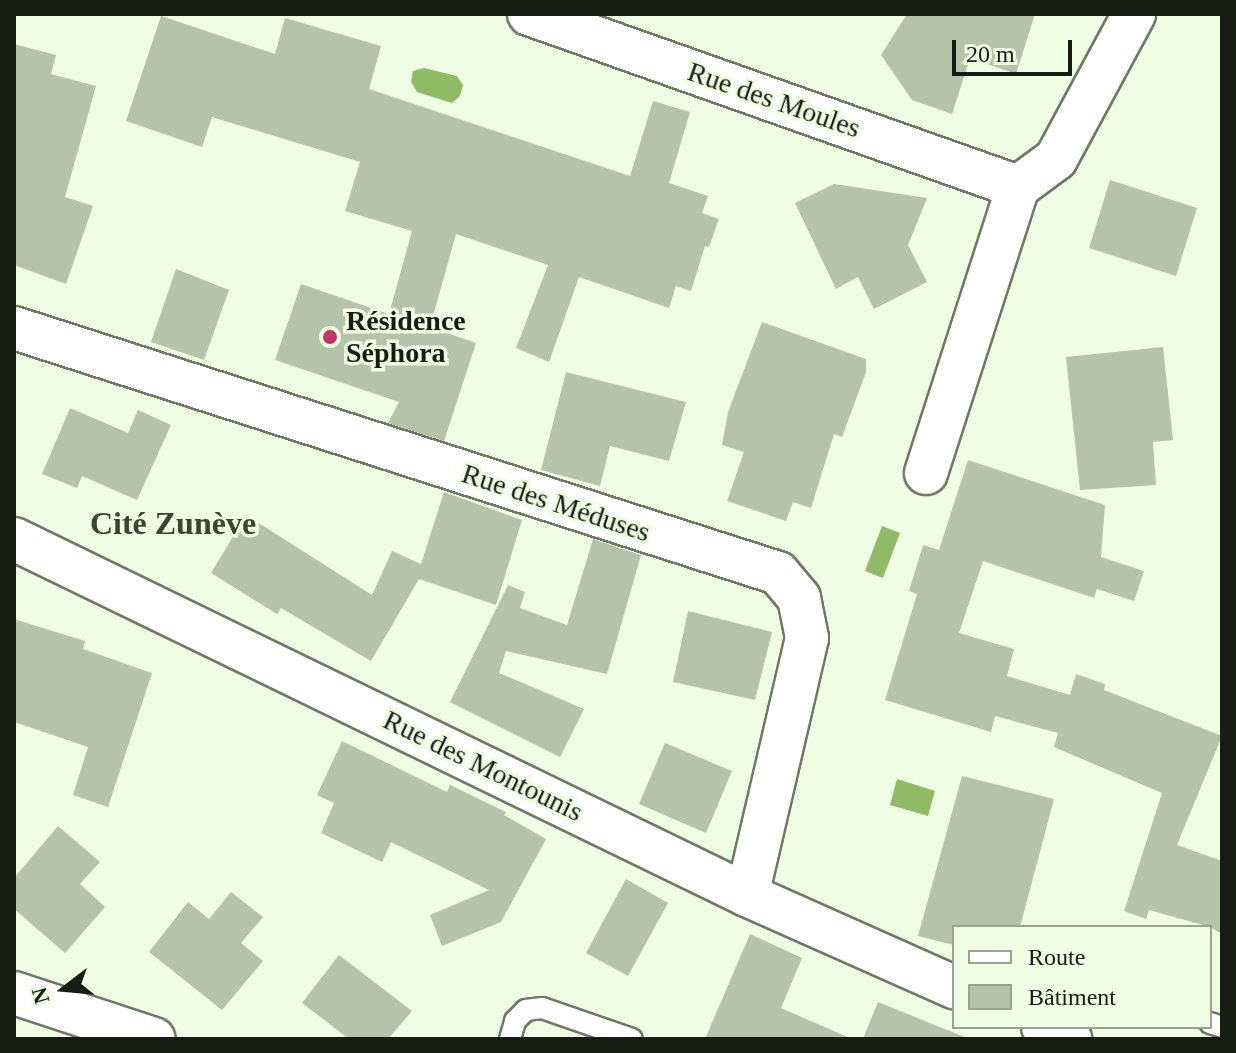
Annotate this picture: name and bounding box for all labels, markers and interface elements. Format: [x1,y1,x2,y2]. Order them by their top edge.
scale bar [956,24,1076,74]
text: 20 m [966,41,1015,67]
street label: Rue des Moules [683,55,865,145]
place label: Résidence Séphora [346,304,466,370]
marker: Résidence Séphora [321,328,339,346]
street label: Rue des Méduses [458,457,654,549]
district label: Cité Zunève [90,504,256,542]
street label: Rue des Montounis [378,703,588,829]
legend [952,925,1212,1029]
text: Route [1028,944,1085,970]
north arrow [24,949,104,1029]
text: Bâtiment [1028,984,1116,1010]
text: N [26,985,55,1007]

